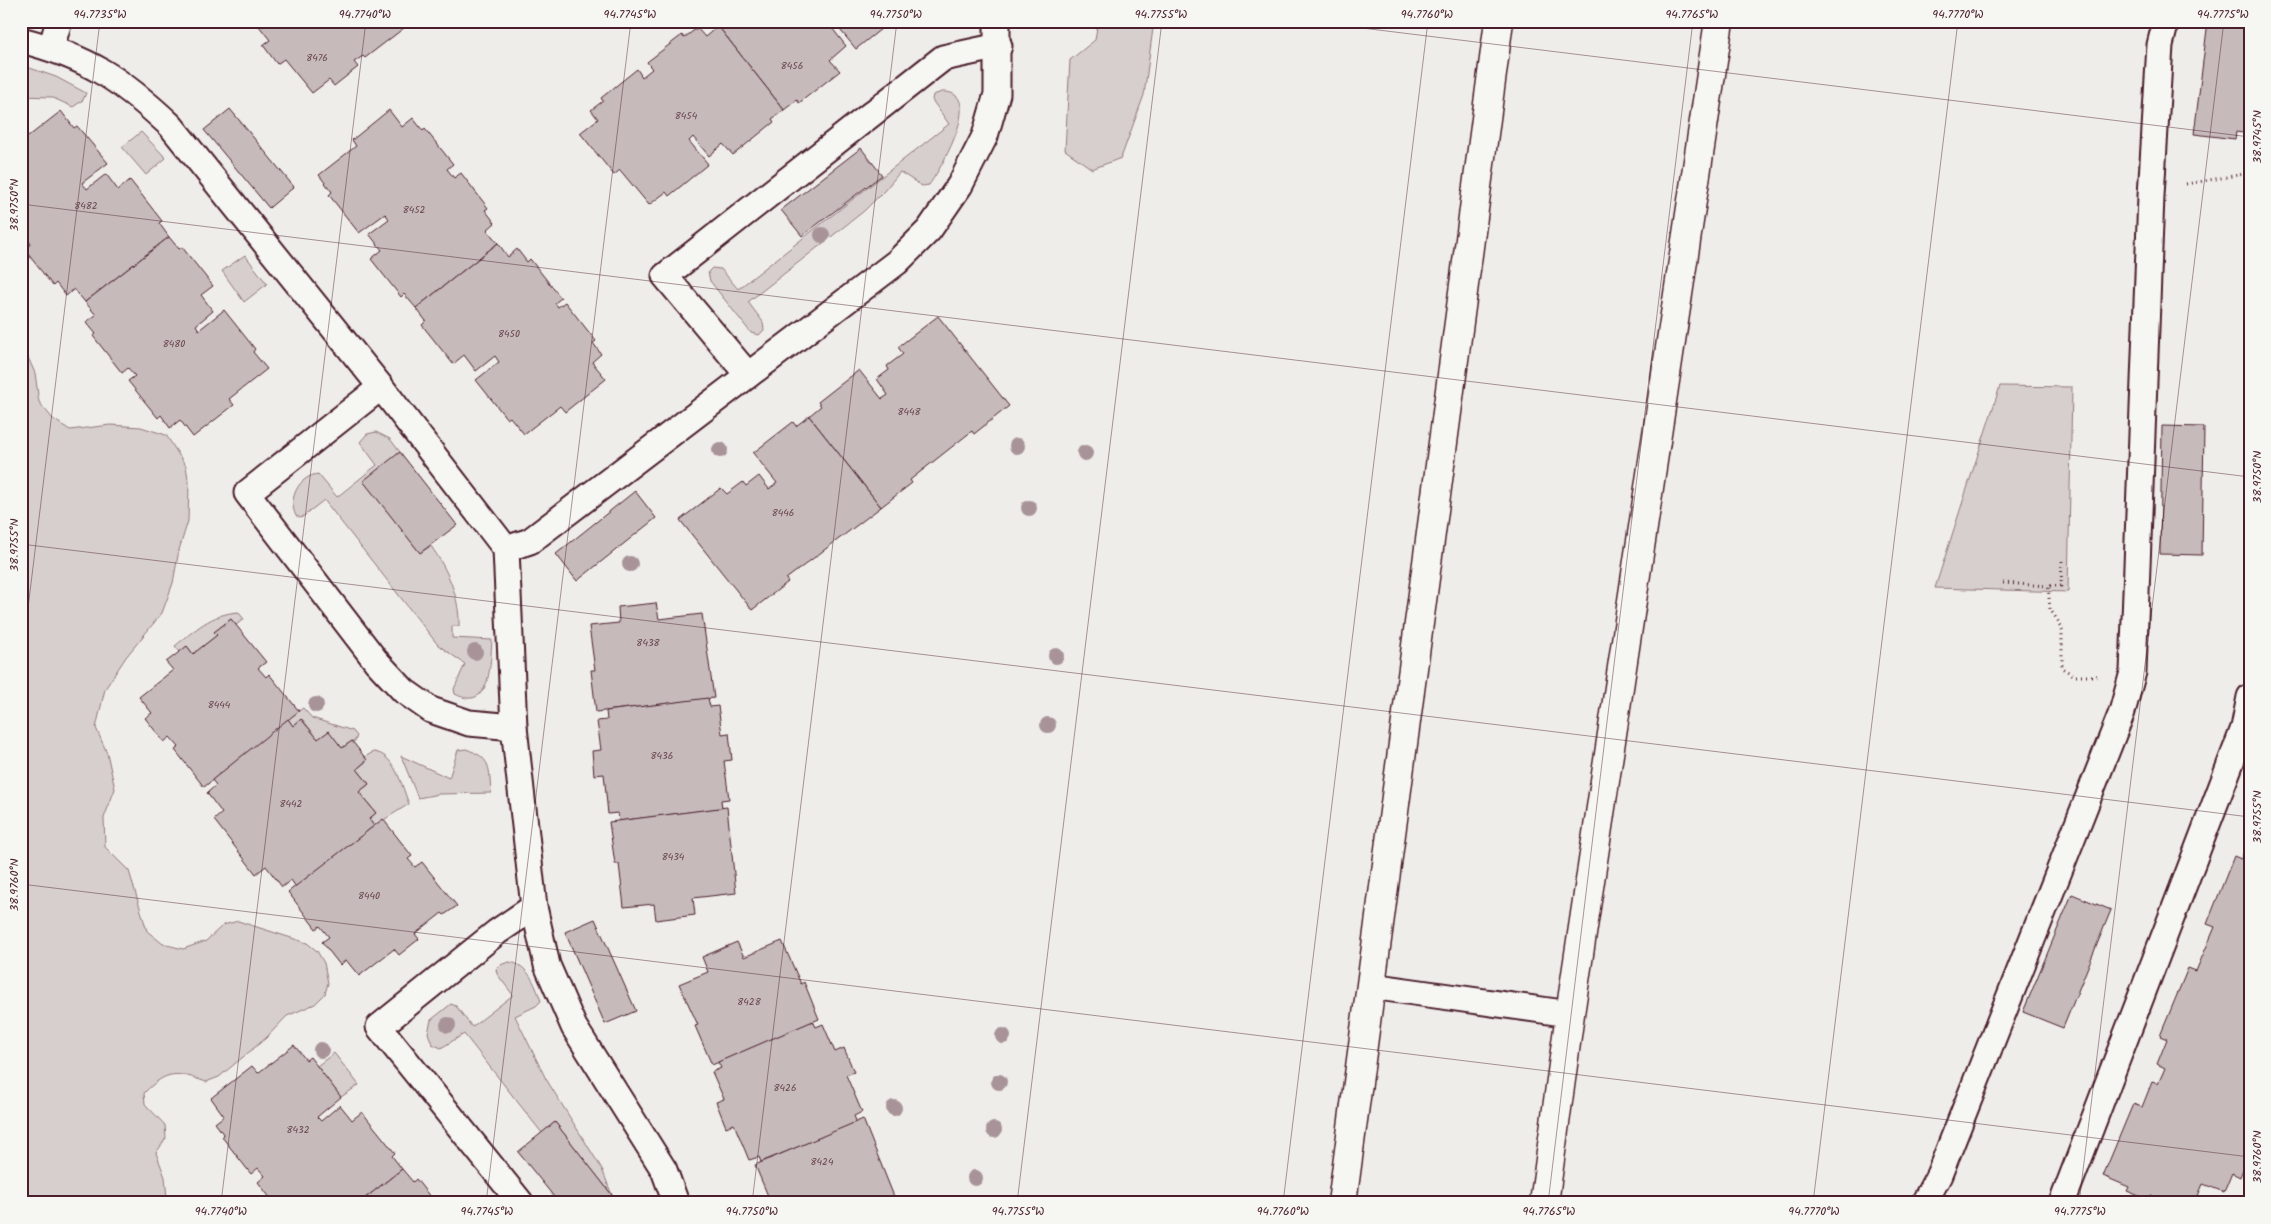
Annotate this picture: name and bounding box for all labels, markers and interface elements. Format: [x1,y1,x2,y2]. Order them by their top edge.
text: 94.7735°W [73,5,127,24]
text: 94.7740°W [339,5,391,24]
text: 94.7745°W [604,5,656,24]
text: 94.7750°W [870,5,922,24]
text: 94.7755°W [1135,5,1187,24]
text: 94.7760°W [1401,5,1453,24]
text: 94.7765°W [1666,5,1718,24]
text: 94.7770°W [1932,5,1984,24]
text: 94.7775°W [2197,5,2249,24]
house number: 8476 [306,50,328,66]
house number: 8456 [781,58,803,74]
house number: 8454 [675,108,698,124]
text: 38.9745°N [2248,110,2267,164]
text: 38.9750°N [5,179,24,231]
house number: 8482 [74,198,98,214]
house number: 8452 [403,202,426,218]
house number: 8450 [498,326,520,342]
house number: 8480 [163,336,185,352]
house number: 8448 [897,404,922,420]
text: 38.9750°N [2248,451,2267,503]
house number: 8446 [772,505,794,521]
text: 38.9755°N [5,518,24,572]
house number: 8438 [636,635,661,651]
house number: 8444 [208,697,231,713]
house number: 8436 [651,748,673,764]
text: 38.9755°N [2248,790,2267,844]
house number: 8442 [280,796,303,812]
house number: 8434 [662,849,685,865]
text: 38.9760°N [5,858,24,912]
house number: 8440 [358,888,380,904]
house number: 8428 [737,994,762,1010]
house number: 8426 [774,1080,796,1096]
house number: 8432 [286,1122,310,1138]
text: 38.9760°N [2248,1130,2267,1184]
house number: 8424 [811,1154,834,1170]
text: 94.7740°W [195,1202,247,1221]
text: 94.7745°W [461,1202,513,1221]
text: 94.7750°W [726,1202,778,1221]
text: 94.7755°W [992,1202,1044,1221]
text: 94.7760°W [1257,1202,1309,1221]
text: 94.7765°W [1523,1202,1575,1221]
text: 94.7770°W [1788,1202,1840,1221]
text: 94.7775°W [2054,1202,2106,1221]

